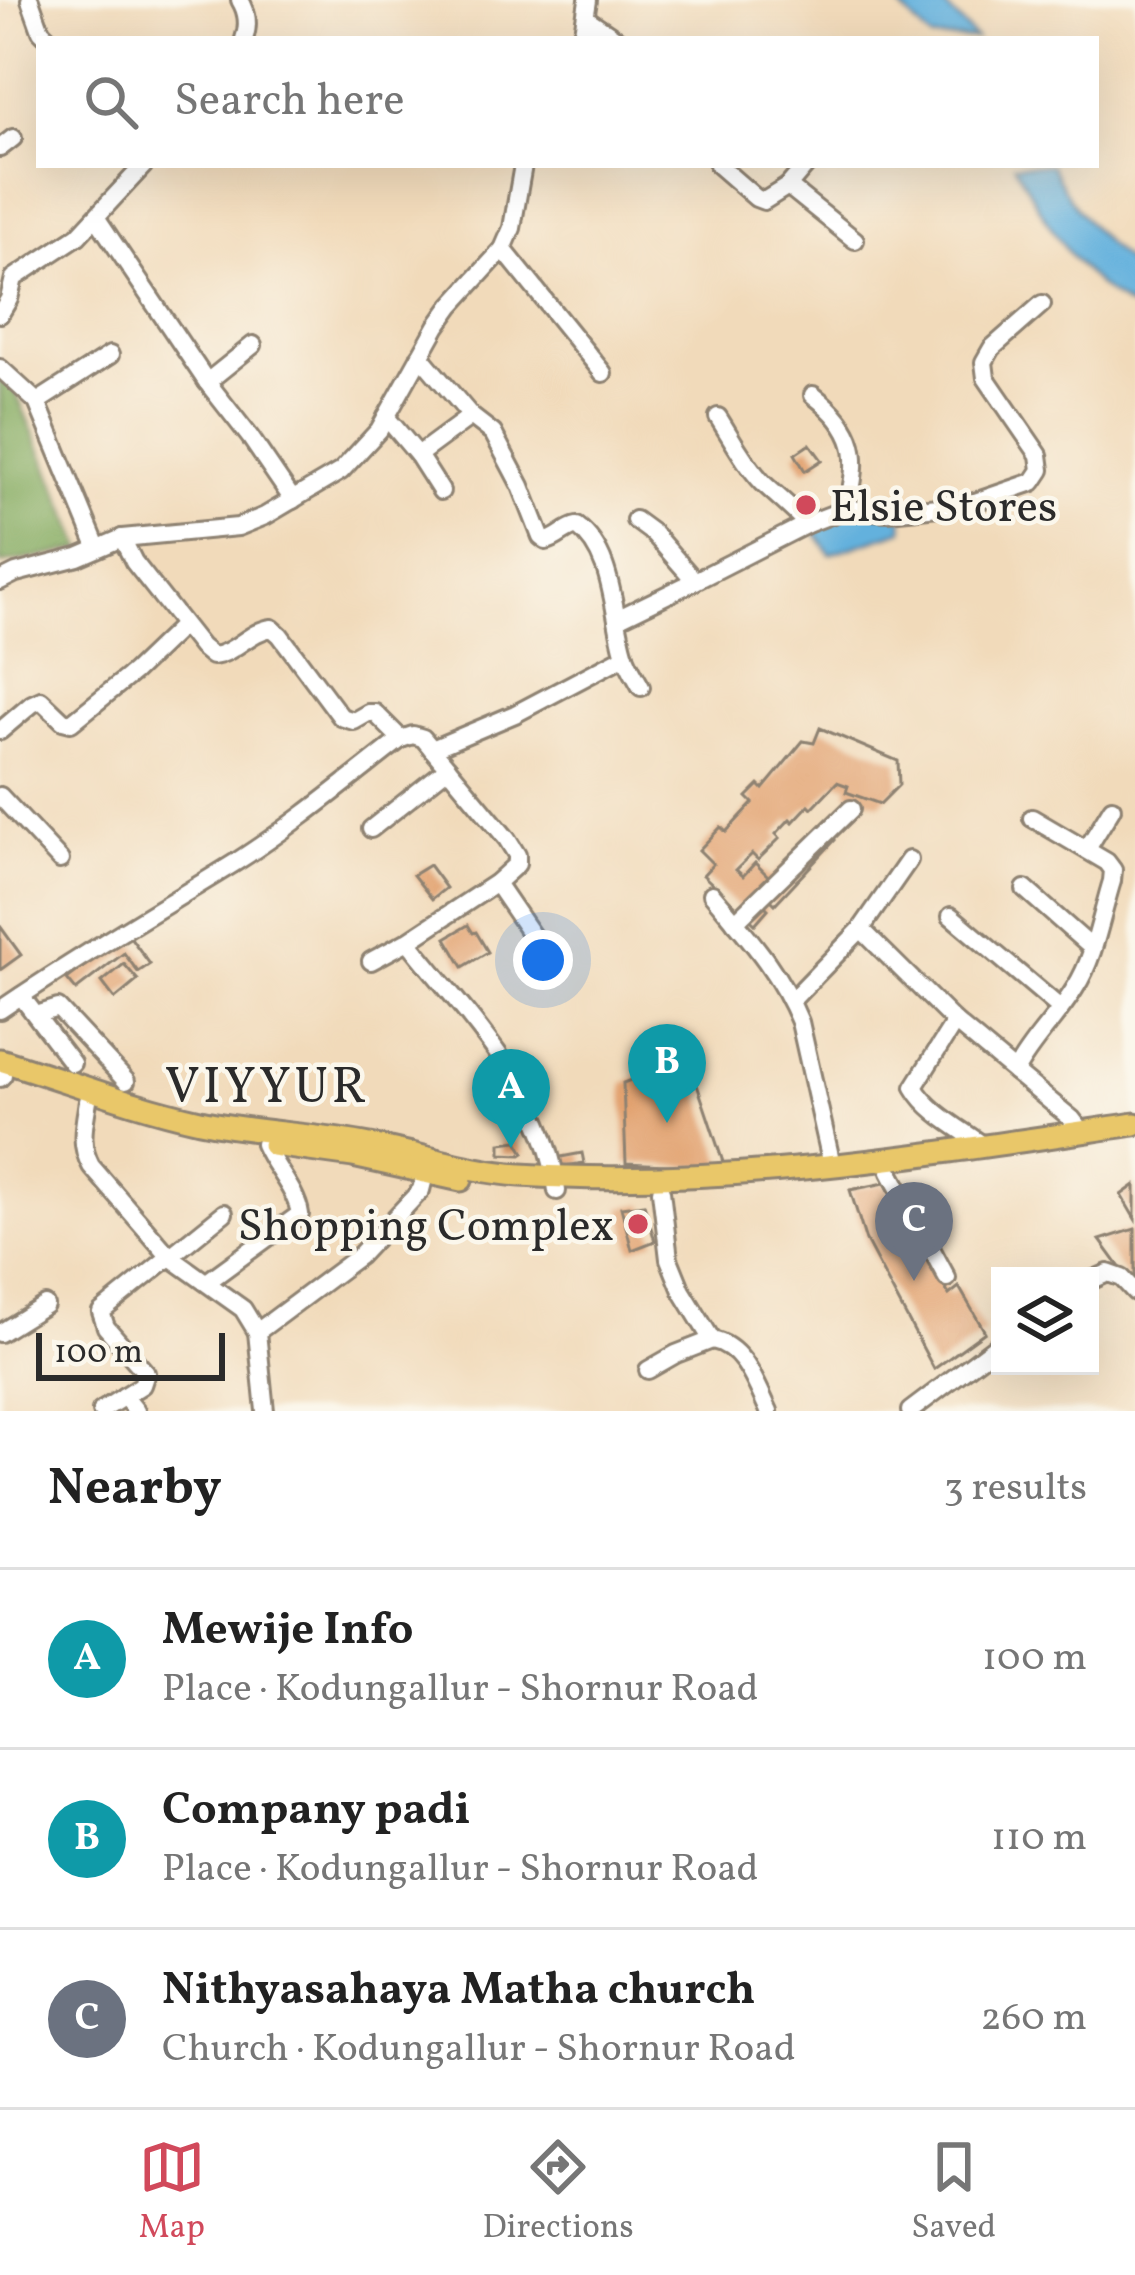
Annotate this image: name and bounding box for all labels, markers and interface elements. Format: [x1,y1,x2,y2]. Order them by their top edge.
search box [36,36,1099,168]
icon: search [78,69,144,135]
text: Search here [174,71,405,134]
place label: Elsie Stores [830,478,1057,541]
marker: Elsie Stores [793,492,819,518]
your location [513,930,573,990]
pin: B [628,1024,706,1123]
pin: A [472,1049,550,1148]
district label: VIYYUR [165,1053,369,1124]
pin: C [875,1182,953,1281]
place label: Shopping Complex [238,1197,614,1260]
marker: Shopping Complex [625,1211,651,1237]
map controls [991,1267,1099,1375]
button: layers [991,1267,1099,1375]
scale bar [36,1327,225,1380]
text: 100 m [54,1331,143,1377]
text: Nearby [48,1454,222,1525]
text: 3 results [944,1462,1087,1516]
text: Mewije Info [162,1600,414,1663]
text: A [73,1632,101,1686]
text: 100 m [982,1632,1087,1686]
text: Place · Kodungallur - Shornur Road [162,1663,759,1717]
text: Company padi [162,1780,470,1843]
text: B [74,1812,100,1866]
text: 110 m [991,1812,1087,1866]
text: Place · Kodungallur - Shornur Road [162,1843,759,1897]
text: Nithyasahaya Matha church [162,1960,755,2023]
text: C [74,1992,100,2046]
text: 260 m [981,1992,1087,2046]
text: Church · Kodungallur - Shornur Road [162,2023,796,2077]
tab: Map [139,2134,205,2252]
tab: Directions [482,2134,634,2252]
tab: Saved [911,2134,996,2252]

